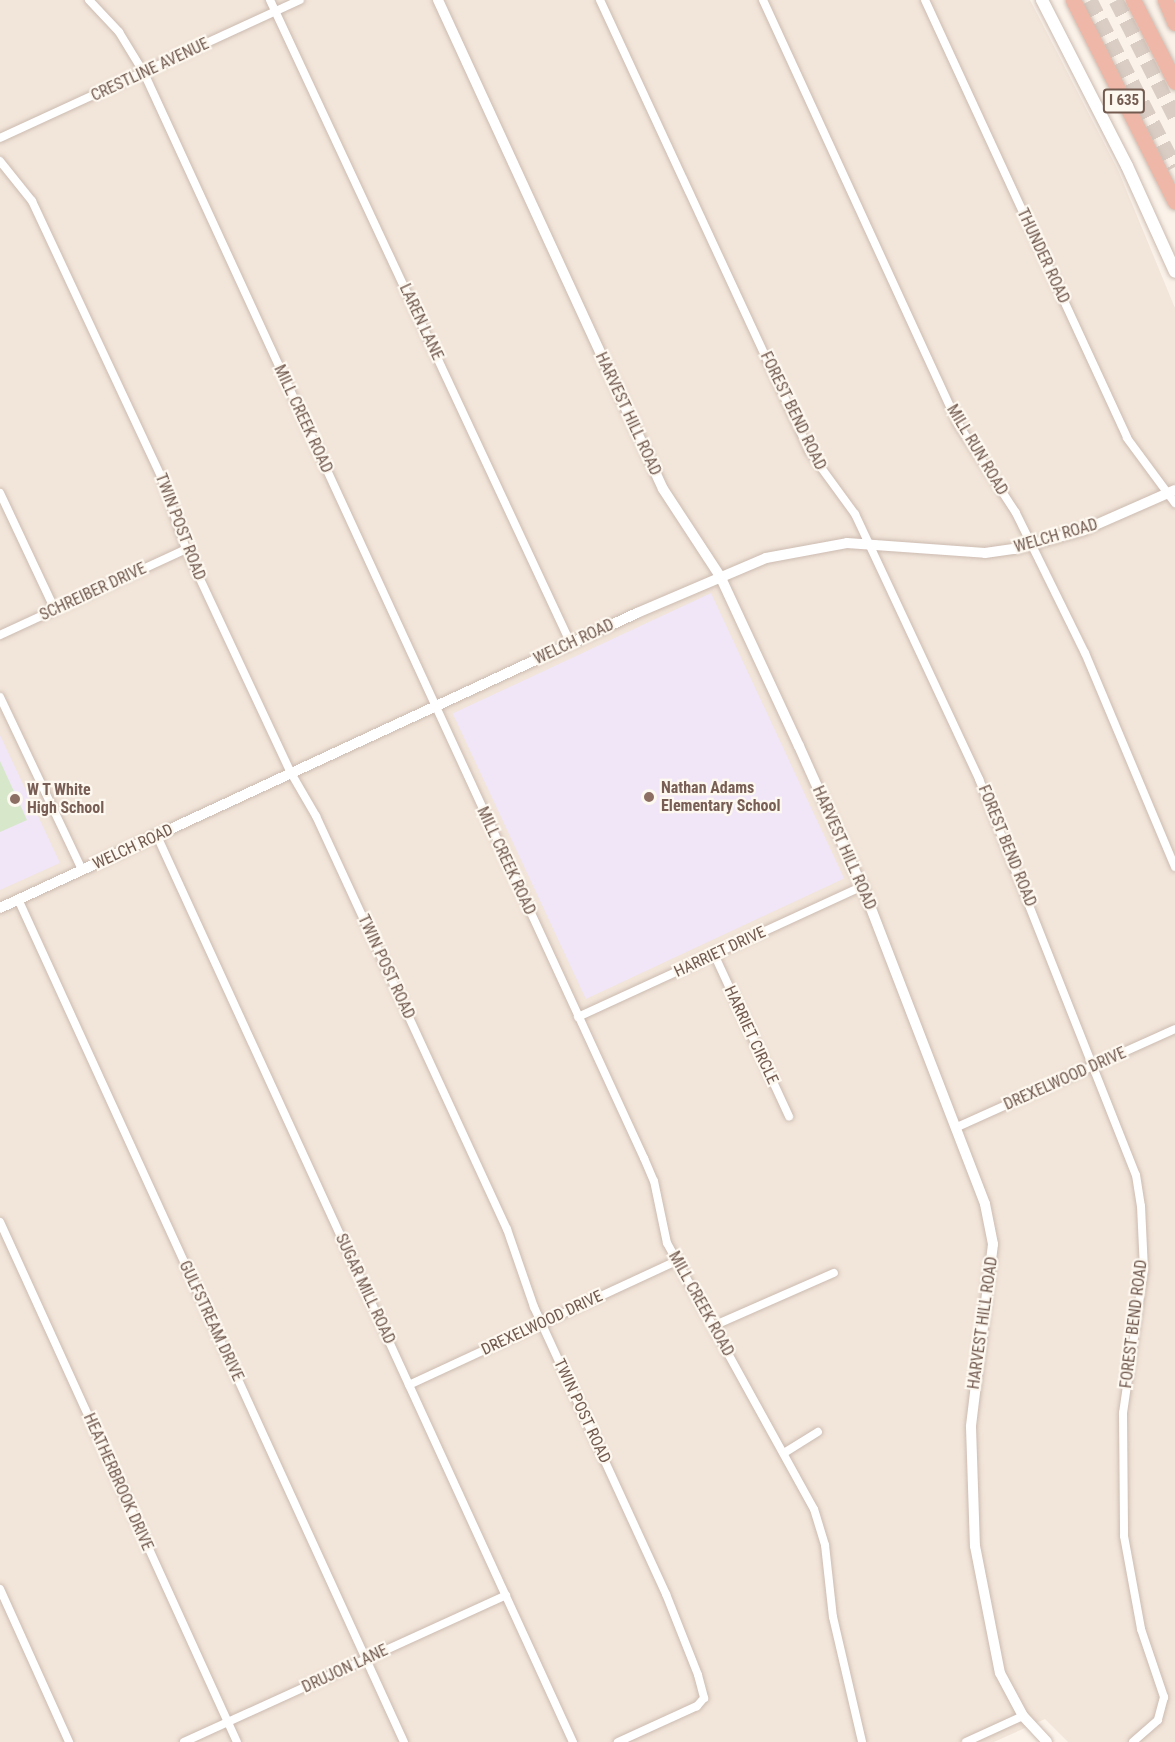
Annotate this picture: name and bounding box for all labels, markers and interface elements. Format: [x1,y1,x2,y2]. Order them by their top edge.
street label: CRESTLINE AVENUE [88,34,212,106]
road number: I 635 [1102,89,1146,113]
street label: THUNDER ROAD [1013,205,1073,307]
street label: LAREN LANE [395,281,447,363]
street label: FOREST BEND ROAD [756,348,830,474]
street label: HARVEST HILL ROAD [591,349,665,479]
street label: MILL CREEK ROAD [270,362,336,476]
street label: MILL RUN ROAD [942,401,1012,499]
street label: TWIN POST ROAD [151,471,209,583]
street label: WELCH ROAD [1012,515,1100,557]
street label: SCHREIBER DRIVE [37,559,149,625]
street label: WELCH ROAD [531,615,617,669]
place label: Nathan Adams Elementary School [661,778,780,816]
place label: W T White High School [27,780,104,818]
street label: FOREST BEND ROAD [974,782,1040,910]
street label: HARVEST HILL ROAD [808,783,880,913]
marker: Nathan Adams Elementary School [642,790,656,804]
marker: W T White High School [8,792,22,806]
street label: MILL CREEK ROAD [473,804,539,918]
street label: WELCH ROAD [90,820,176,874]
street label: TWIN POST ROAD [353,912,419,1022]
street label: HARRIET DRIVE [671,922,769,982]
street label: HARRIET CIRCLE [720,983,782,1087]
street label: DREXELWOOD DRIVE [1001,1043,1129,1115]
street label: SUGAR MILL ROAD [331,1231,399,1347]
street label: MILL CREEK ROAD [664,1248,738,1360]
street label: HARVEST HILL ROAD [964,1255,1002,1391]
street label: GULFSTREAM DRIVE [175,1258,247,1384]
street label: FOREST BEND ROAD [1117,1258,1151,1390]
street label: DREXELWOOD DRIVE [478,1286,606,1360]
street label: TWIN POST ROAD [549,1356,615,1466]
street label: HEATHERBROOK DRIVE [79,1410,157,1554]
street label: DRUJON LANE [299,1641,391,1697]

